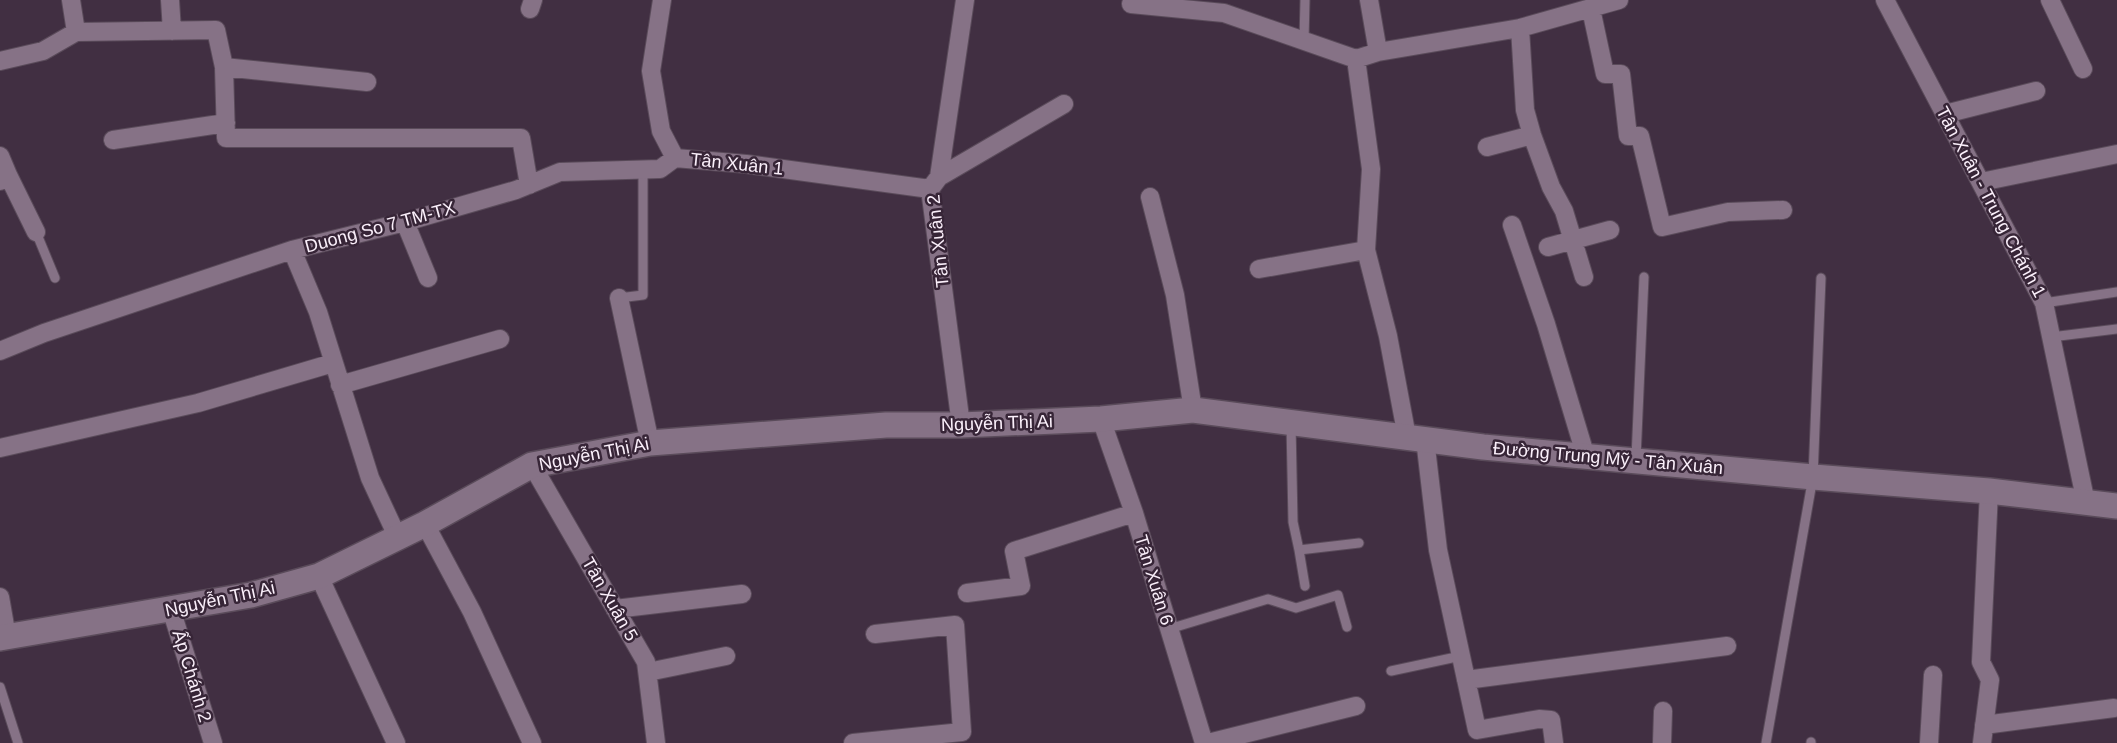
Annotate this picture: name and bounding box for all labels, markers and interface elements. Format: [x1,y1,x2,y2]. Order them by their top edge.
street label: Tân Xuân - Trung Chánh 1 [1932,103,2050,301]
street label: Tân Xuân 1 [690,149,784,179]
street label: Tân Xuân 2 [923,194,953,288]
street label: Duong So 7 TM-TX [303,197,457,257]
street label: Nguyễn Thị Ai [941,410,1053,435]
street label: Nguyễn Thị Ai [537,433,651,474]
street label: Đường Trung Mỹ - Tân Xuân [1492,438,1724,478]
street label: Tân Xuân 6 [1131,533,1177,627]
street label: Tân Xuân 5 [578,554,642,644]
street label: Nguyễn Thị Ai [163,577,277,620]
street label: Ấp Chánh 2 [169,627,216,724]

